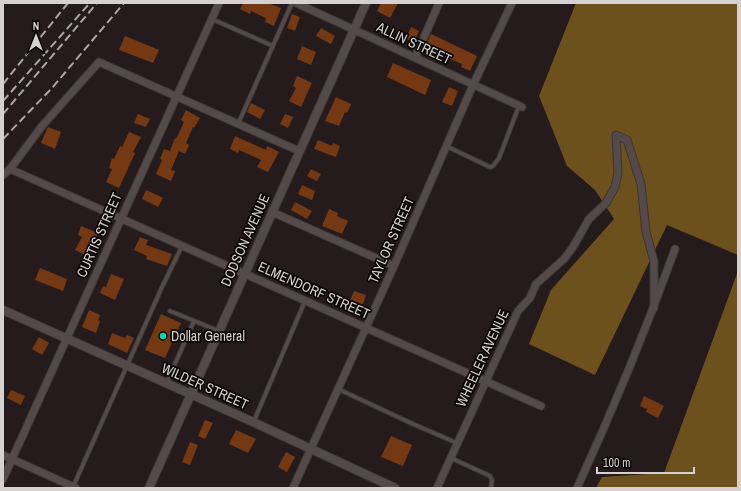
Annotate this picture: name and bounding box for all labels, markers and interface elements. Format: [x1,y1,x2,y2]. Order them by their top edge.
north arrow [16,16,56,56]
street label: ALLIN STREET [373,17,454,68]
text: N [33,19,39,33]
street label: CURTIS STREET [72,190,126,280]
street label: DODSON AVENUE [217,191,273,289]
street label: TAYLOR STREET [364,194,418,286]
street label: ELMENDORF STREET [255,257,373,323]
street label: WHEELER AVENUE [452,306,512,410]
place label: Dollar General [171,327,245,345]
marker: Dollar General [158,331,168,341]
street label: WILDER STREET [159,359,251,413]
scale bar [597,449,694,475]
text: 100 m [603,455,630,471]

